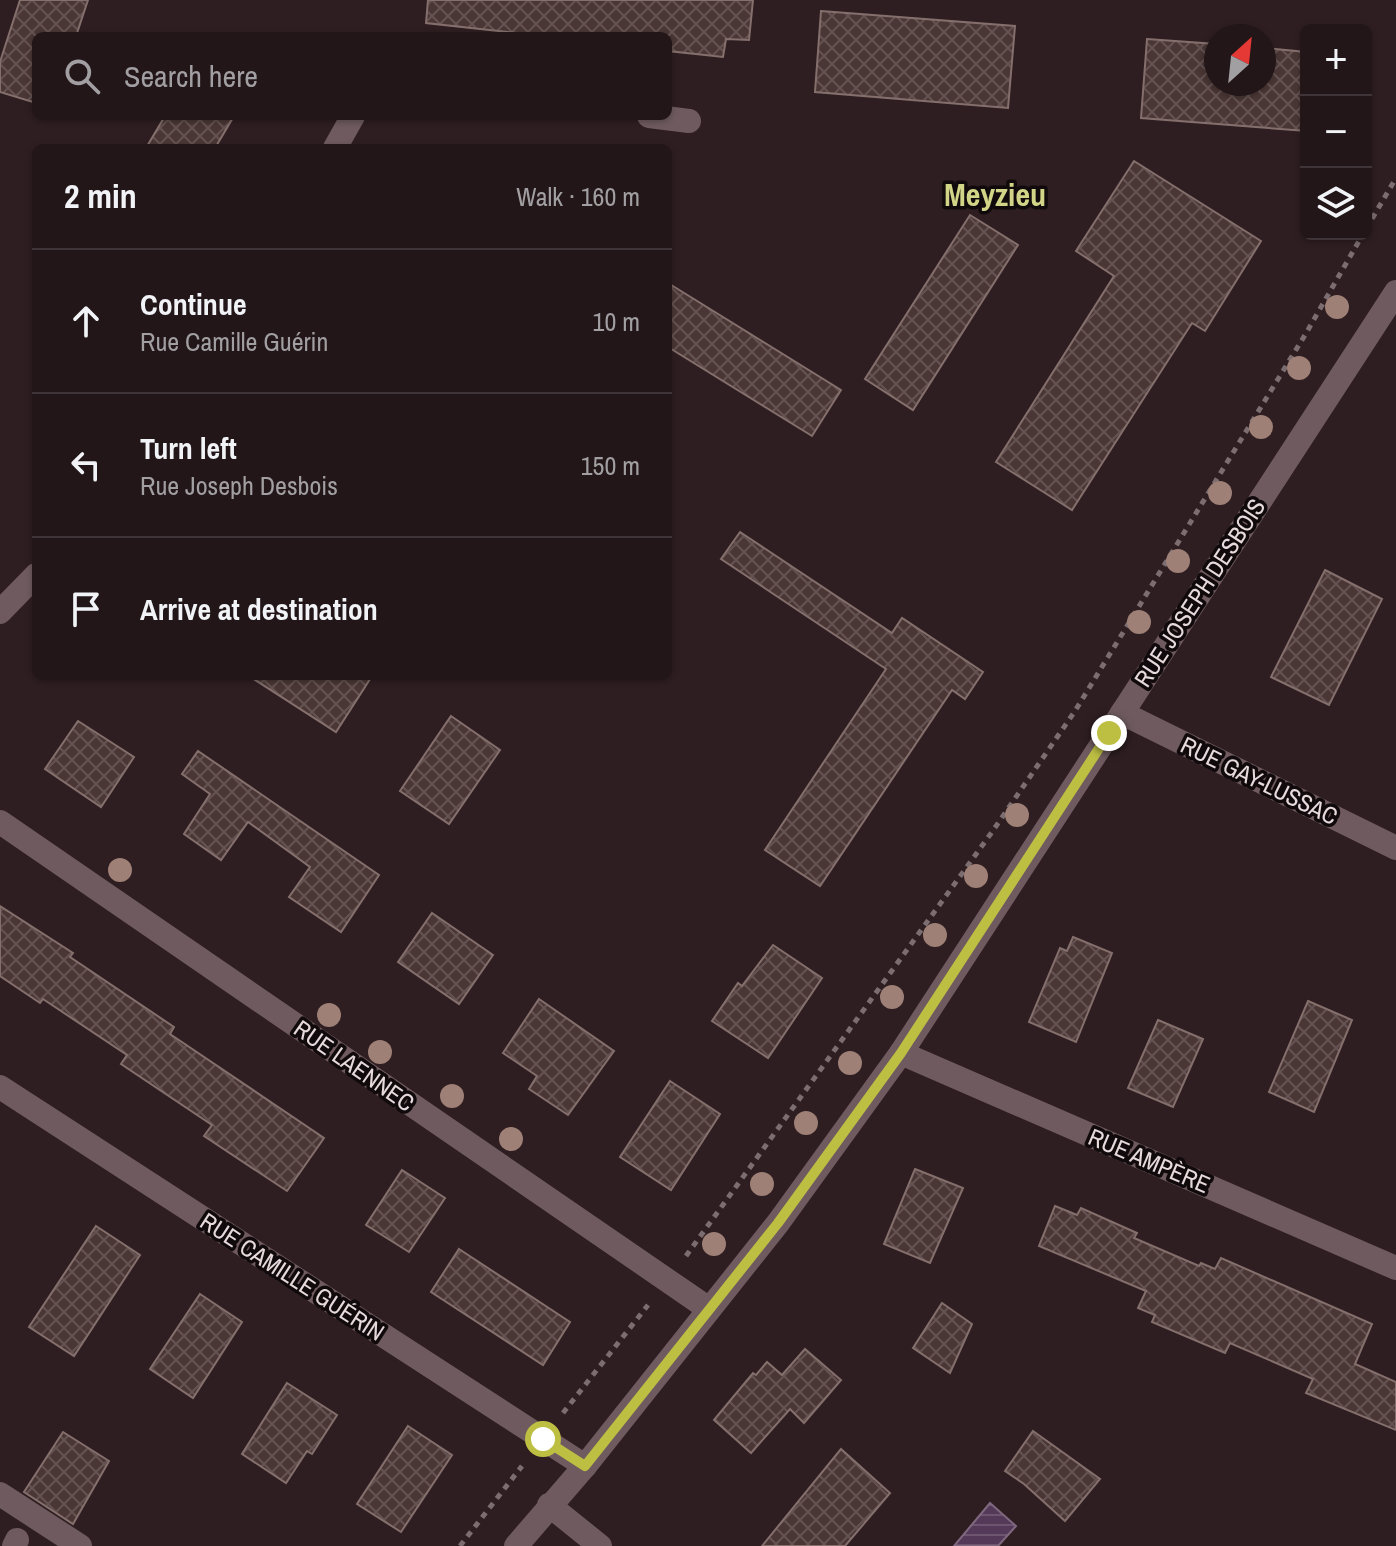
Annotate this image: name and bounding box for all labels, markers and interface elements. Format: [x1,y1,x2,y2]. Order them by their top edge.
north arrow [1204,24,1276,96]
map controls [1300,24,1372,240]
button: + [1300,24,1372,96]
search box [32,32,672,120]
icon: search [60,54,104,98]
text: Search here [124,56,258,96]
button: − [1300,96,1372,168]
button: layers [1300,168,1372,240]
text: 2 min [64,173,137,219]
district label: Meyzieu [944,173,1046,216]
text: Walk · 160 m [516,179,640,214]
text: Continue [140,284,247,324]
icon: ahead [64,299,108,343]
text: 10 m [593,304,640,339]
text: Rue Camille Guérin [140,324,328,359]
text: Turn left [140,428,237,468]
icon: left [64,443,108,487]
text: 150 m [581,448,640,483]
text: Rue Joseph Desbois [140,468,338,503]
street label: RUE JOSEPH DESBOIS [1126,492,1272,693]
icon: arrive [64,587,108,631]
text: Arrive at destination [140,589,378,629]
route end [1091,715,1127,751]
street label: RUE GAY-LUSSAC [1176,728,1343,832]
street label: RUE LAENNEC [288,1012,421,1118]
street label: RUE AMPÈRE [1084,1120,1215,1200]
street label: RUE CAMILLE GUÉRIN [194,1205,391,1348]
route start [525,1421,561,1457]

